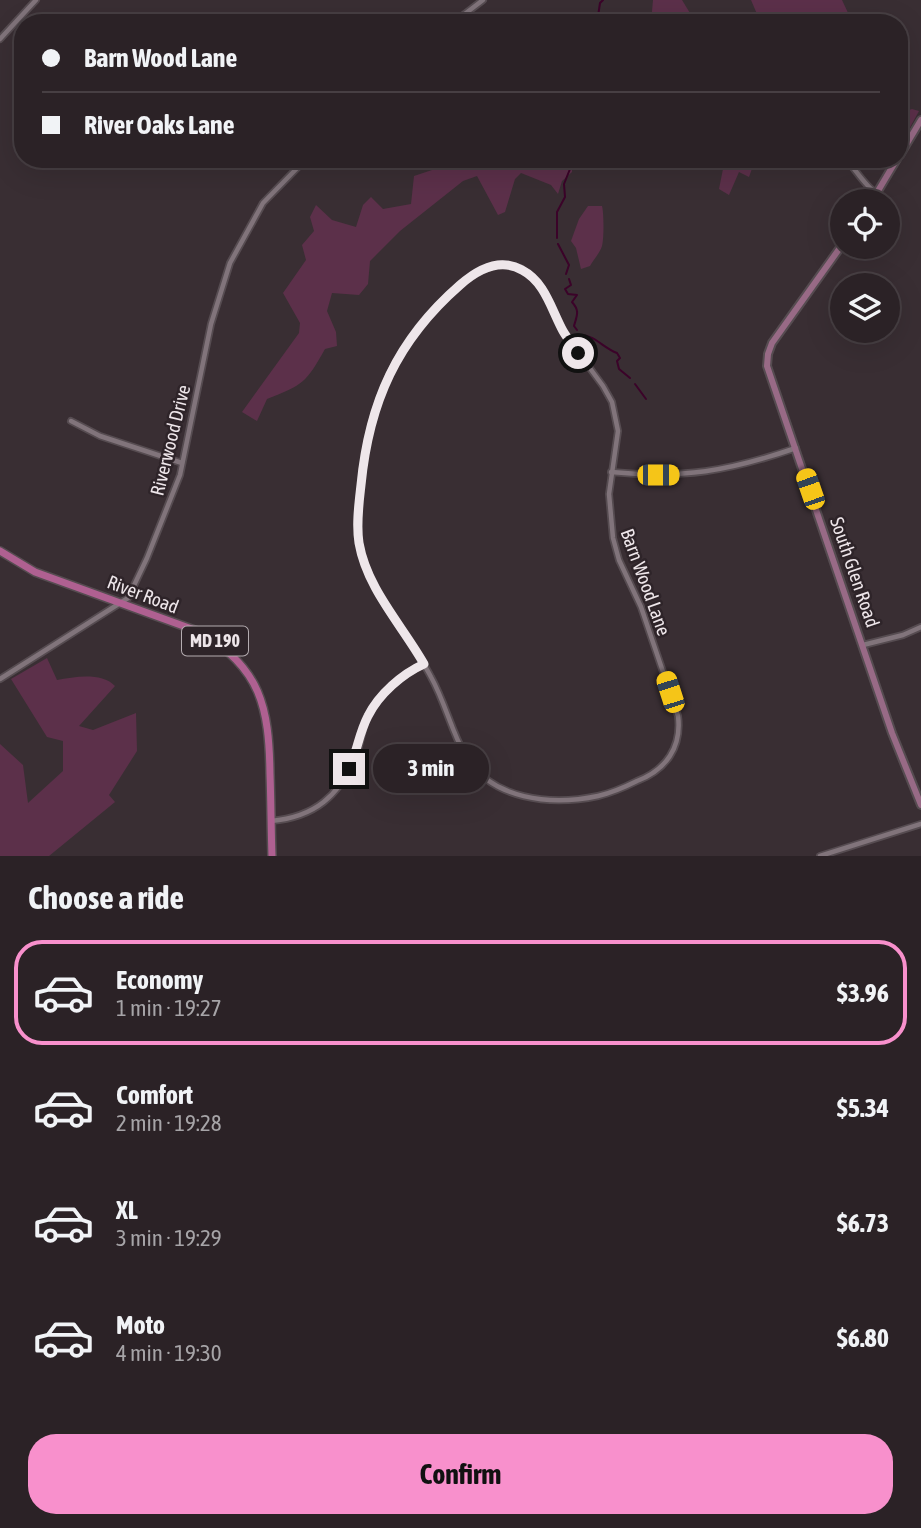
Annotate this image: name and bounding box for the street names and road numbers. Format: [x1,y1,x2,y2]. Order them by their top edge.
street label: Riverwood Drive [146,382,194,498]
street label: South Glen Road [826,514,884,630]
street label: Barn Wood Lane [617,526,675,638]
street label: River Road [104,570,182,618]
road number: MD 190 [182,626,248,656]

